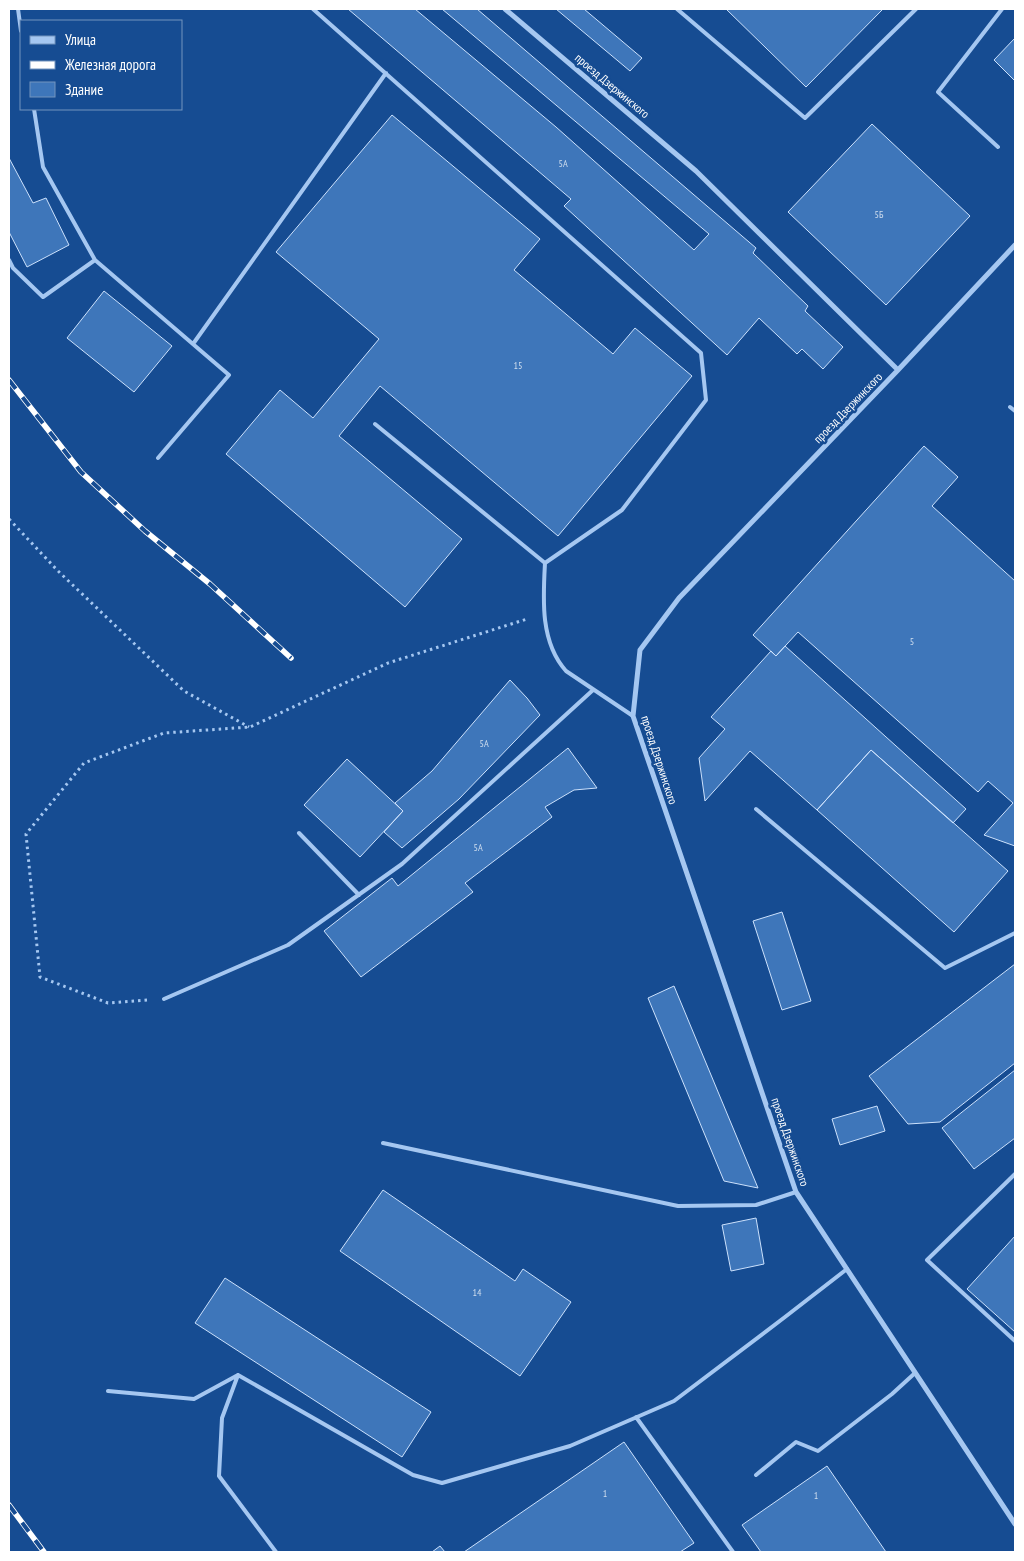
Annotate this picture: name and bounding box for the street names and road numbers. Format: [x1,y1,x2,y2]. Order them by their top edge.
street label: проезд Дзержинского [572,50,653,121]
street label: проезд Дзержинского [810,369,885,446]
street label: проезд Дзержинского [638,713,681,806]
street label: проезд Дзержинского [768,1096,813,1188]

